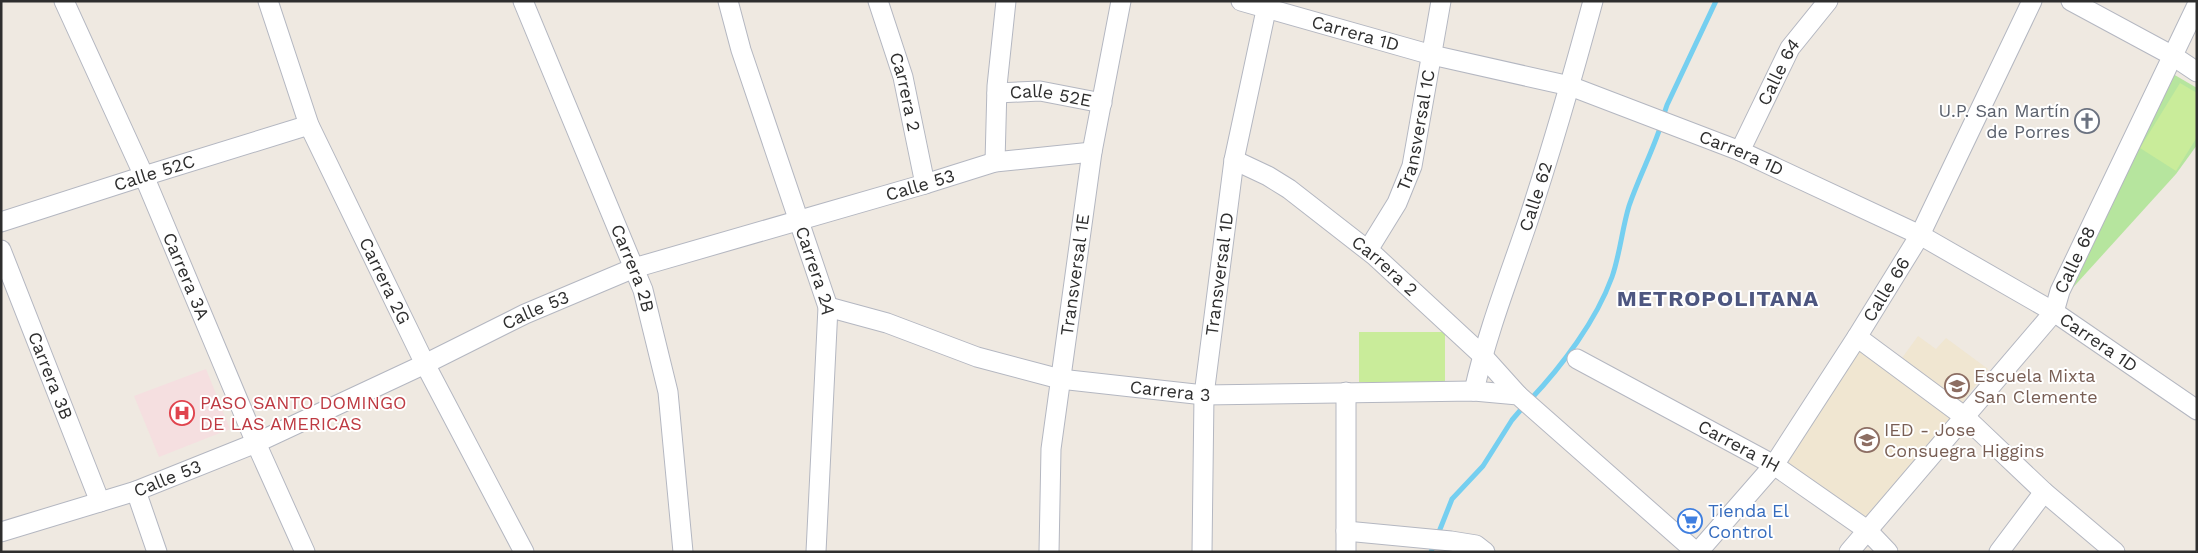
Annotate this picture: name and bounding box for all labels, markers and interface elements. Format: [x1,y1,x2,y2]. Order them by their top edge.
street label: Carrera 1D [1309,11,1402,55]
street label: Calle 64 [1753,34,1804,109]
street label: Carrera 2 [886,49,925,133]
street label: Transversal 1C [1392,68,1439,194]
street label: Calle 52E [1009,80,1093,111]
place label: U.P. San Martín de Porres [1939,100,2070,142]
church icon: U.P. San Martín de Porres [2074,108,2100,134]
street label: Carrera 1D [1696,125,1787,180]
street label: Calle 52C [111,150,197,195]
street label: Calle 62 [1514,159,1556,234]
street label: Calle 53 [883,164,957,205]
street label: Transversal 1D [1201,211,1237,337]
street label: Transversal 1E [1056,212,1093,337]
street label: Carrera 2B [607,221,659,314]
street label: Calle 68 [2049,223,2100,297]
street label: Carrera 2A [791,224,839,316]
street label: Carrera 3A [159,229,214,323]
street label: Carrera 2 [1348,231,1422,300]
street label: Carrera 2G [355,234,415,328]
street label: Calle 66 [1858,253,1914,325]
street label: Calle 53 [498,286,572,334]
district label: METROPOLITANA [1617,286,1819,311]
street label: Carrera 1D [2056,308,2142,376]
street label: Carrera 3B [24,329,78,422]
place label: Escuela Mixta San Clemente [1974,365,2098,407]
school or university icon: Escuela Mixta San Clemente [1944,373,1970,399]
street label: Carrera 3 [1129,376,1211,405]
place label: PASO SANTO DOMINGO DE LAS AMERICAS [200,392,406,434]
hospital icon: PASO SANTO DOMINGO DE LAS AMERICAS [169,400,195,426]
street label: Carrera 1H [1695,415,1784,476]
place label: IED - Jose Consuegra Higgins [1884,419,2044,461]
school or university icon: IED - Jose Consuegra Higgins [1854,427,1880,453]
street label: Calle 53 [130,455,204,501]
place label: Tienda El Control [1708,500,1790,542]
supermarket icon: Tienda El Control [1677,508,1703,534]

